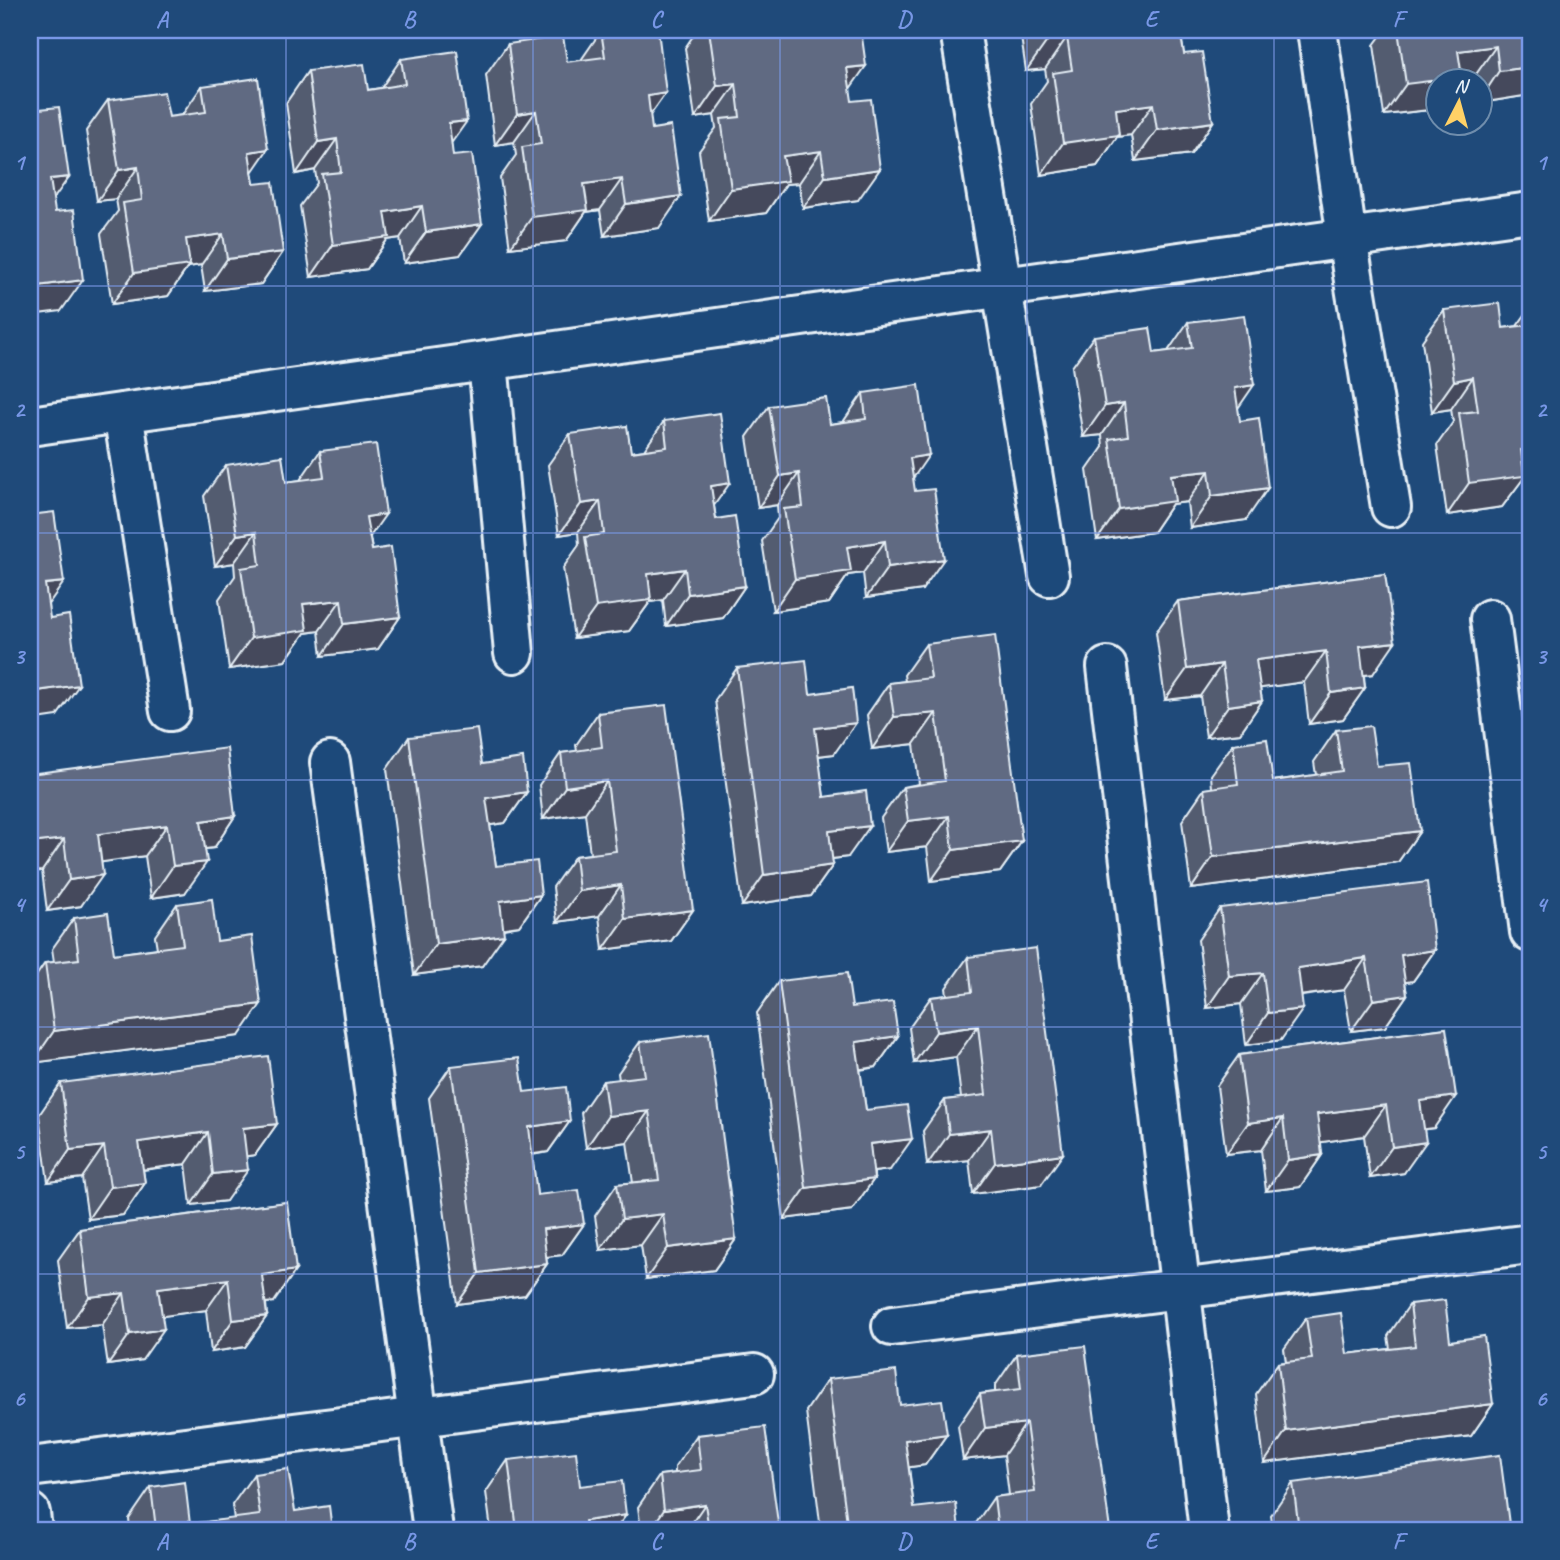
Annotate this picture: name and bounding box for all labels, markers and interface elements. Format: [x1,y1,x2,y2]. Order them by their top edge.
text: A [156,5,170,34]
text: B [403,5,417,34]
text: C [651,5,665,34]
text: D [897,5,913,34]
text: E [1145,5,1161,34]
text: F [1393,5,1409,34]
north arrow [1424,66,1494,136]
text: N [1454,74,1471,99]
text: 1 [14,148,27,177]
text: 1 [1536,148,1549,177]
text: 2 [14,395,27,424]
text: 2 [1536,395,1549,424]
text: 3 [14,642,27,671]
text: 3 [1536,642,1549,671]
text: 4 [14,890,27,919]
text: 4 [1536,890,1549,919]
text: 5 [14,1137,26,1166]
text: 5 [1536,1137,1548,1166]
text: 6 [14,1384,27,1413]
text: 6 [1536,1384,1549,1413]
text: A [156,1527,170,1556]
text: B [403,1527,417,1556]
text: C [651,1527,665,1556]
text: D [897,1527,913,1556]
text: E [1145,1527,1161,1556]
text: F [1393,1527,1409,1556]

